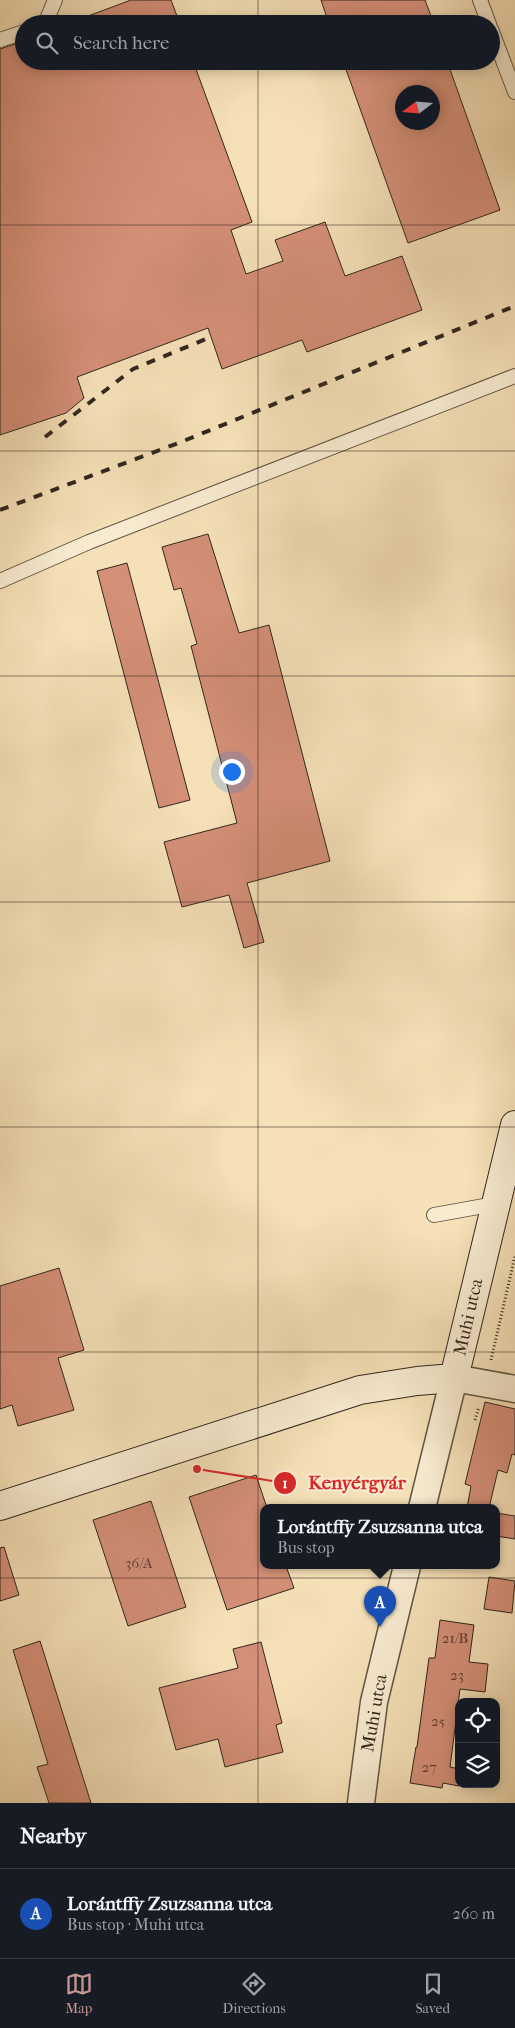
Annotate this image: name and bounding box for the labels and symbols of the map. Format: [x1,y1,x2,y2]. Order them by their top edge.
north arrow [395,85,440,130]
your location [219,759,245,785]
street label: Muhi utca [449,1276,488,1358]
callout: Kenyérgyár [273,1466,415,1500]
text: Kenyérgyár [308,1472,407,1494]
text: 1 [282,1474,288,1492]
house number: 36/A [125,1554,153,1572]
pin: A [364,1586,396,1627]
house number: 21/B [442,1629,468,1647]
house number: 23 [450,1666,464,1684]
street label: Muhi utca [357,1672,392,1754]
house number: 25 [431,1712,445,1730]
house number: 27 [422,1758,436,1776]

